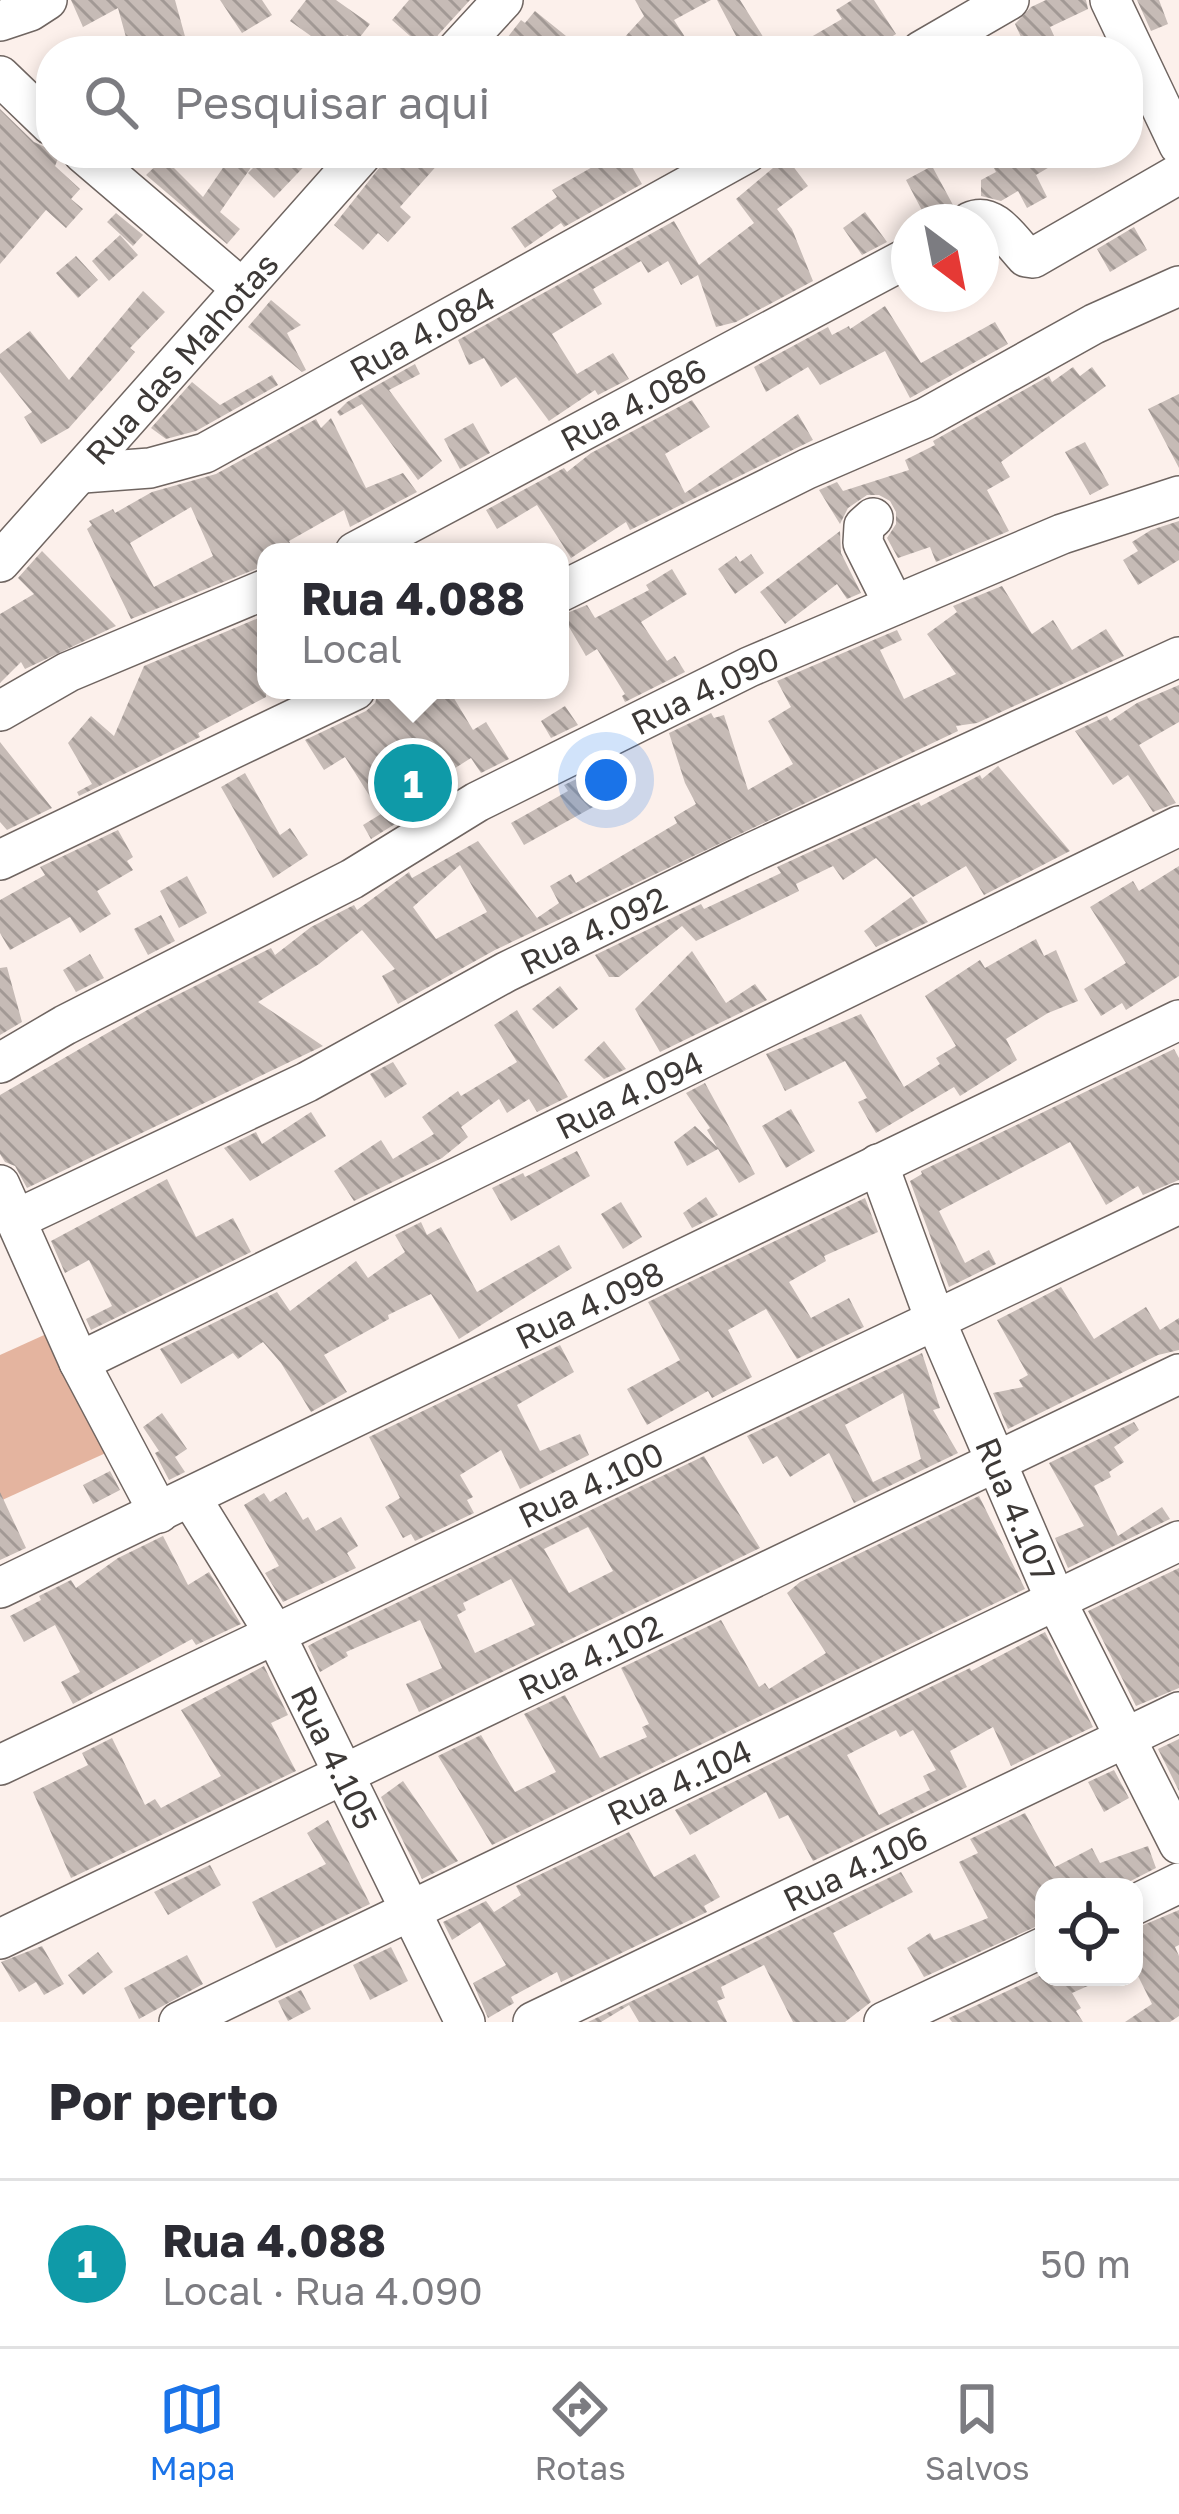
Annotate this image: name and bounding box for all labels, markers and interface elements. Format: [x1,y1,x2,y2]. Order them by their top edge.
search box [36,36,1143,168]
icon: search [78,69,144,135]
text: Pesquisar aqui [174,75,490,129]
north arrow [891,204,999,312]
street label: Rua das Mahotas [77,244,285,472]
street label: Rua 4.084 [343,277,501,389]
street label: Rua 4.086 [554,349,712,459]
popup [257,543,569,699]
text: Rua 4.088 [301,571,525,625]
text: Local [301,625,402,672]
street label: Rua 4.090 [624,637,784,742]
pin: 1 [374,738,452,828]
your location [576,750,636,810]
street label: Rua 4.092 [513,877,673,982]
street label: Rua 4.094 [549,1042,709,1146]
street label: Rua 4.098 [509,1252,669,1356]
street label: Rua 4.107 [968,1431,1065,1587]
street label: Rua 4.100 [512,1433,669,1535]
street label: Rua 4.102 [512,1605,668,1707]
street label: Rua 4.105 [284,1679,387,1835]
street label: Rua 4.104 [601,1730,758,1833]
street label: Rua 4.106 [776,1816,933,1919]
map controls [1035,1878,1143,1986]
button: locate [1035,1878,1143,1986]
text: Por perto [48,2070,278,2131]
text: Rua 4.088 [162,2213,386,2267]
text: 1 [77,2240,97,2287]
text: 50 m [1040,2240,1131,2287]
text: Local · Rua 4.090 [162,2267,483,2314]
tab: Mapa [150,2376,235,2487]
tab: Rotas [534,2376,626,2487]
tab: Salvos [925,2376,1030,2487]

